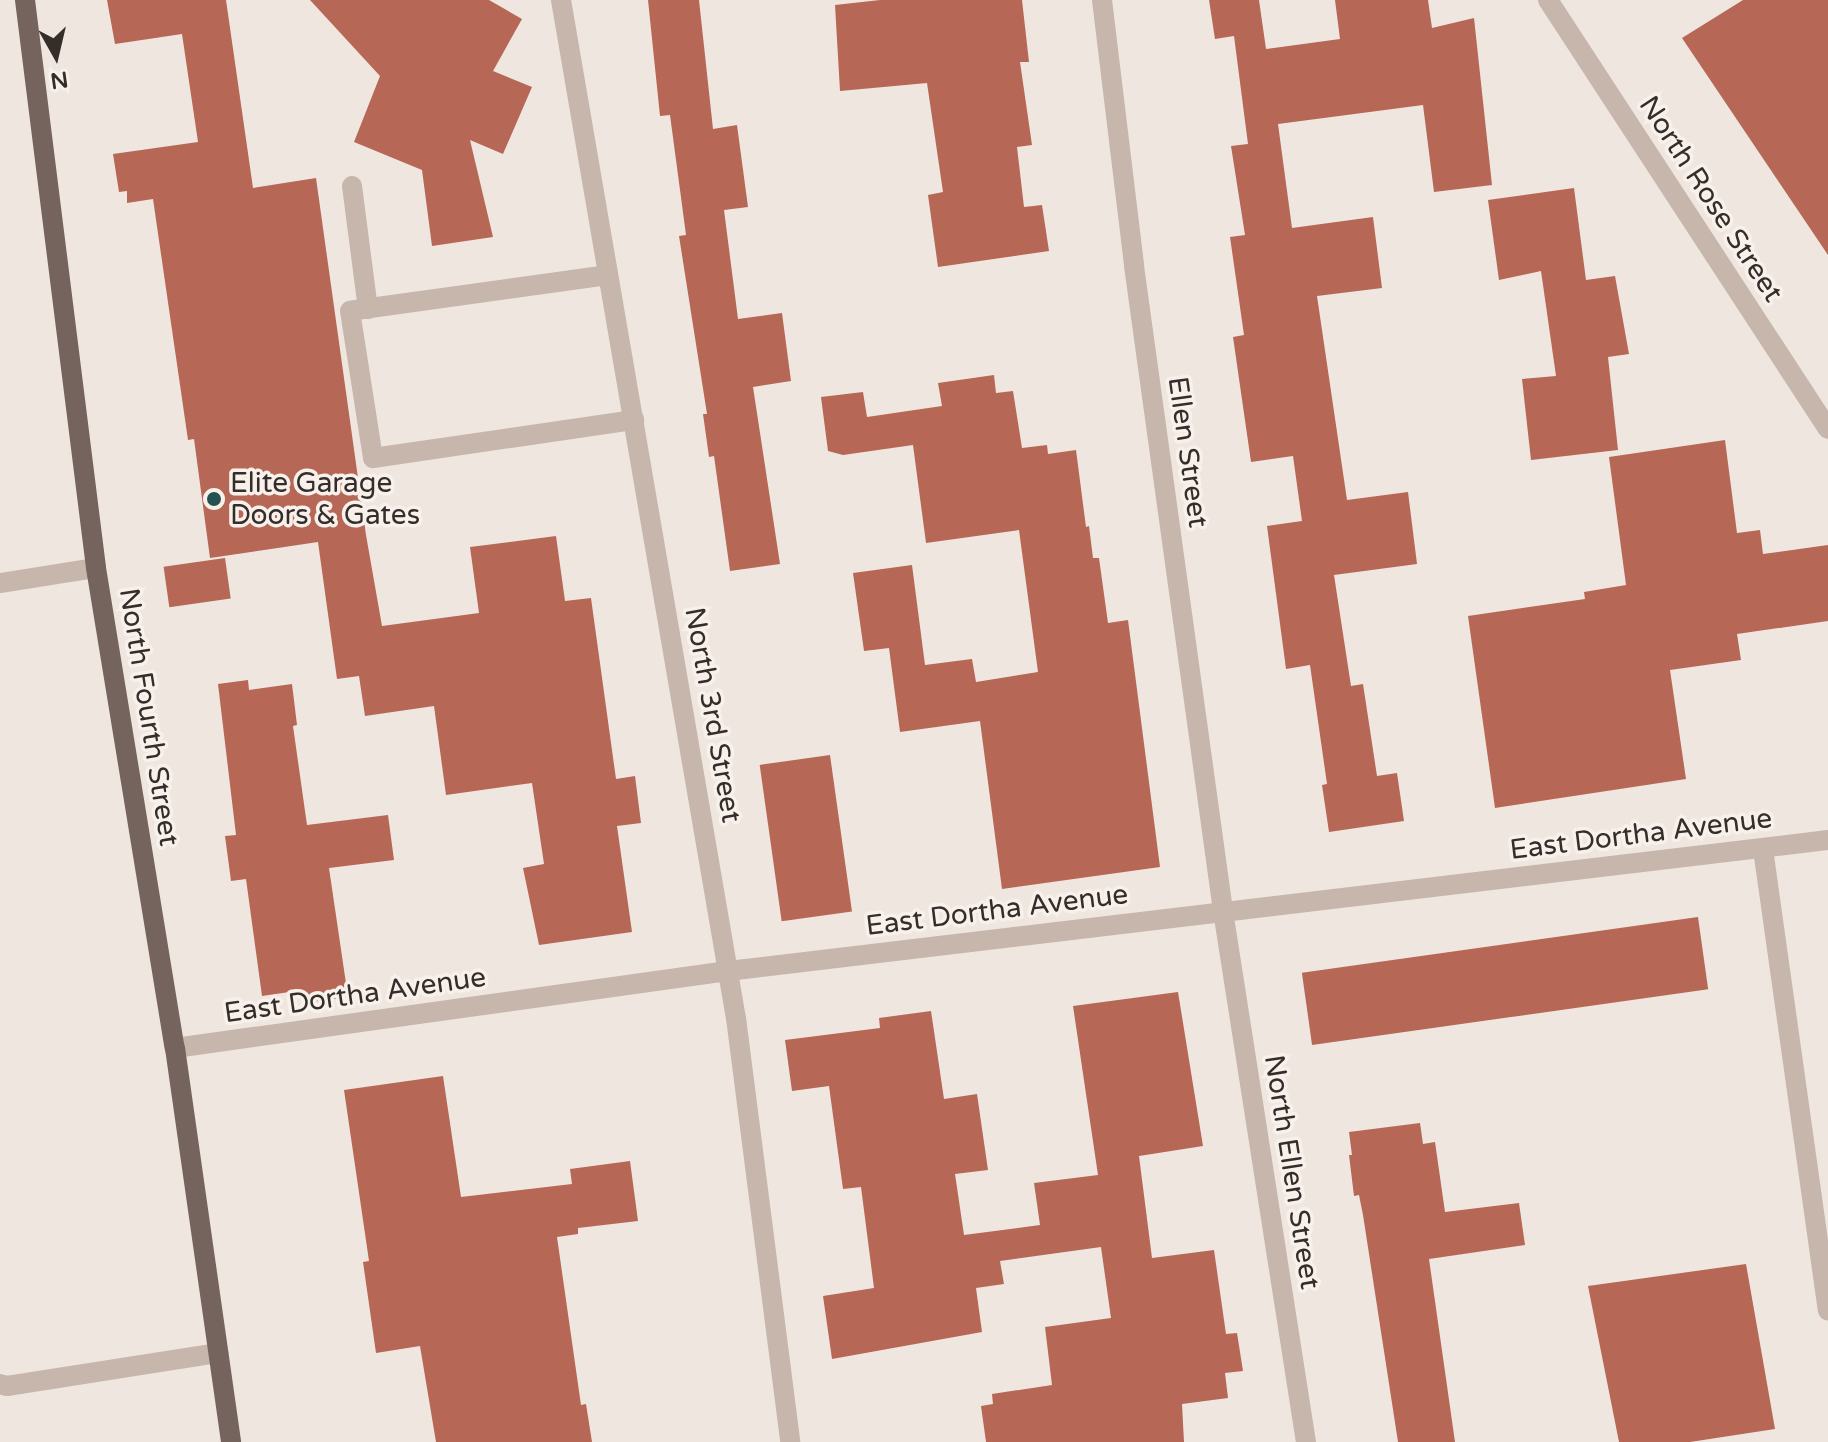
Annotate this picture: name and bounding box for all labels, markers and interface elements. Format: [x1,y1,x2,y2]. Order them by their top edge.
north arrow [16,16,96,96]
text: N [49,66,70,94]
street label: North Rose Street [1632,90,1790,308]
street label: Ellen Street [1161,374,1215,530]
place label: Elite Garage Doors & Gates [230,466,420,532]
marker: Elite Garage Doors & Gates [205,490,223,508]
street label: North Fourth Street [112,586,186,848]
street label: North 3rd Street [678,605,748,825]
street label: East Dortha Avenue [1508,801,1774,867]
street label: East Dortha Avenue [864,877,1130,943]
street label: East Dortha Avenue [222,960,488,1030]
street label: North Ellen Street [1257,1052,1327,1292]

